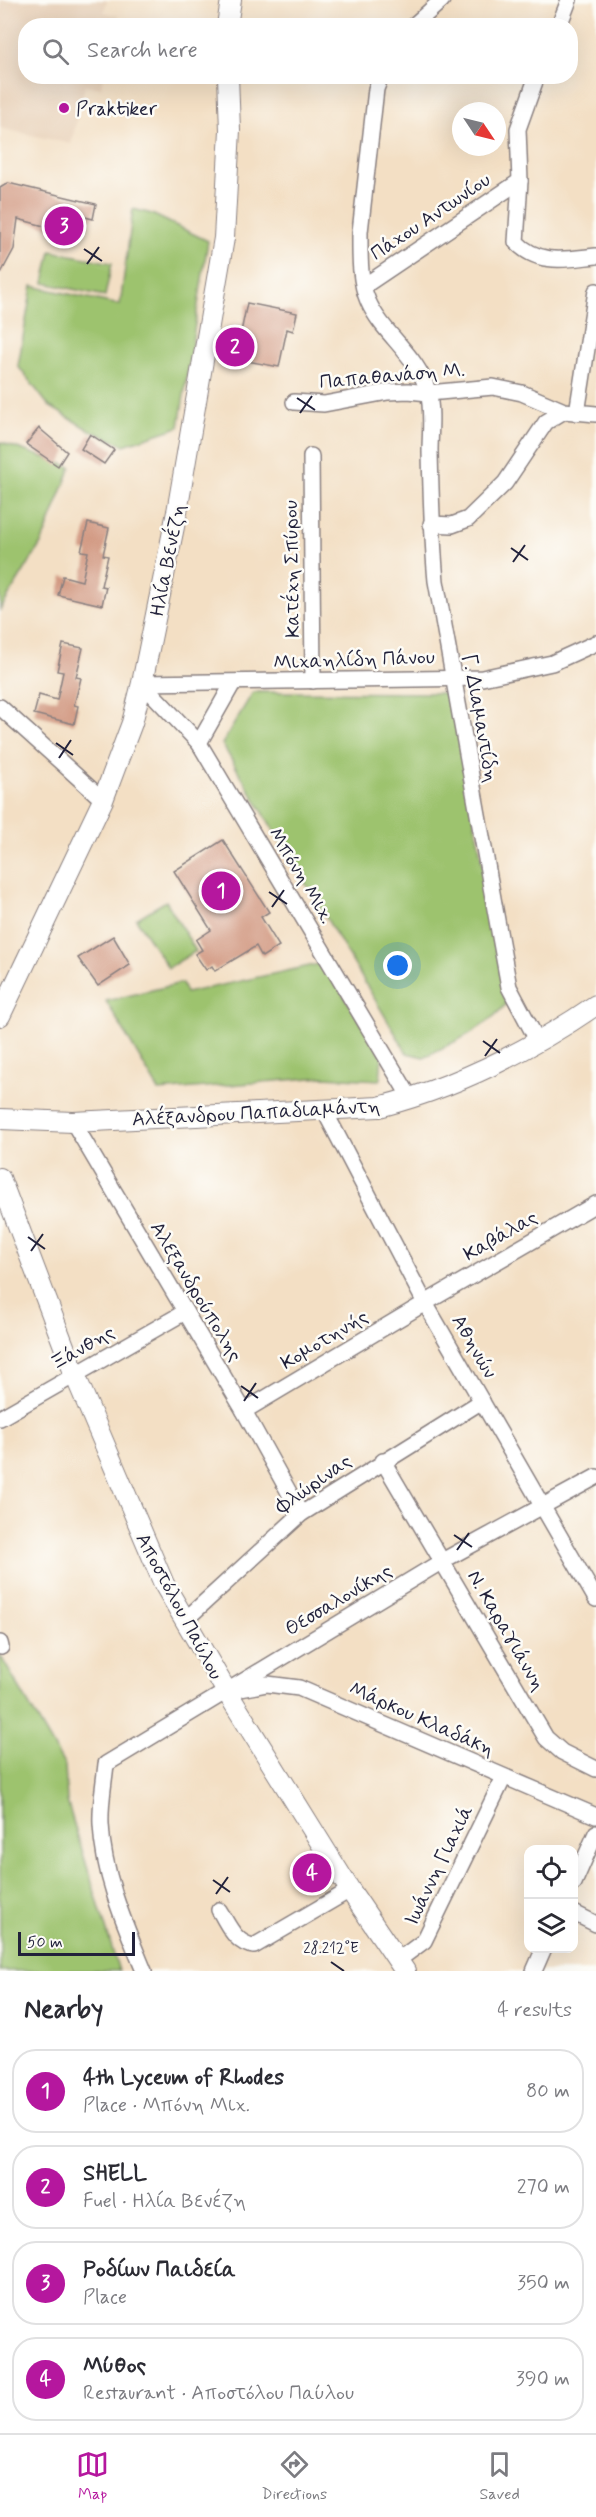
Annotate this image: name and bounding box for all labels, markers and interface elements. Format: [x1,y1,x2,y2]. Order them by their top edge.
search box [18,18,578,84]
icon: search [39,35,72,68]
text: Search here [87,37,198,65]
place label: Praktiker [76,96,158,123]
marker: Praktiker [57,101,71,115]
north arrow [452,102,506,156]
street label: Πάχου Αντωνίου [365,167,496,267]
pin: 3 [44,204,84,248]
pin: 2 [216,324,254,370]
street label: Παπαθανάση Μ. [318,357,466,396]
street label: Κατέχη Σπύρου [278,500,307,638]
street label: Ηλία Βενέζη [144,502,193,619]
street label: Μιχαηλίδη Πάνου [273,644,435,677]
street label: Γ. Διαμαντίδη [455,652,504,785]
street label: Μπόνη Μιχ. [261,823,340,929]
pin: 1 [202,868,240,914]
your location [383,951,412,980]
street label: Αλέξανδρου Παπαδιαμάντη [131,1094,381,1133]
street label: Καβάλας [459,1204,543,1268]
street label: Αλεξανδρούπολης [143,1217,248,1367]
street label: Κομοτηνής [276,1304,374,1377]
street label: Αθηνών [445,1310,503,1384]
street label: Ξάνθης [46,1319,120,1378]
street label: Φλώρινας [270,1448,358,1521]
street label: Αποστόλου Παύλου [129,1529,229,1685]
street label: Θεσσαλονίκης [280,1558,398,1643]
street label: Ν. Καραγιάννη [460,1566,551,1696]
street label: Μάρκου Κλαδάκη [345,1675,498,1763]
street label: Ιωάννη Γιαχιά [399,1801,480,1930]
map controls [524,1845,578,1953]
button: locate [524,1845,578,1899]
pin: 4 [292,1850,332,1896]
button: layers [524,1899,578,1953]
scale bar [18,1929,135,1956]
text: 50 m [27,1932,63,1953]
text: 28.212°E [303,1939,359,1959]
text: Nearby [24,1993,103,2027]
text: 4 results [497,1997,572,2024]
text: 4th Lyceum of Rhodes [83,2064,284,2092]
text: 1 [41,2078,50,2105]
text: 80 m [526,2078,570,2105]
text: Place · Μπόνη Μιχ. [83,2092,250,2119]
text: SHELL [83,2160,147,2188]
text: 2 [41,2174,50,2201]
text: 270 m [517,2174,570,2201]
text: Fuel · Ηλία Βενέζη [83,2188,246,2215]
text: Ροδίων Παιδεία [83,2256,236,2284]
text: 3 [41,2270,50,2297]
text: 350 m [517,2270,570,2297]
text: Place [83,2284,127,2311]
text: Μύθος [83,2352,146,2380]
text: 4 [40,2366,51,2393]
text: 390 m [516,2366,570,2393]
text: Restaurant · Αποστόλου Παύλου [83,2380,354,2407]
tab: Map [76,2448,109,2505]
tab: Directions [261,2448,327,2505]
tab: Saved [479,2448,520,2505]

